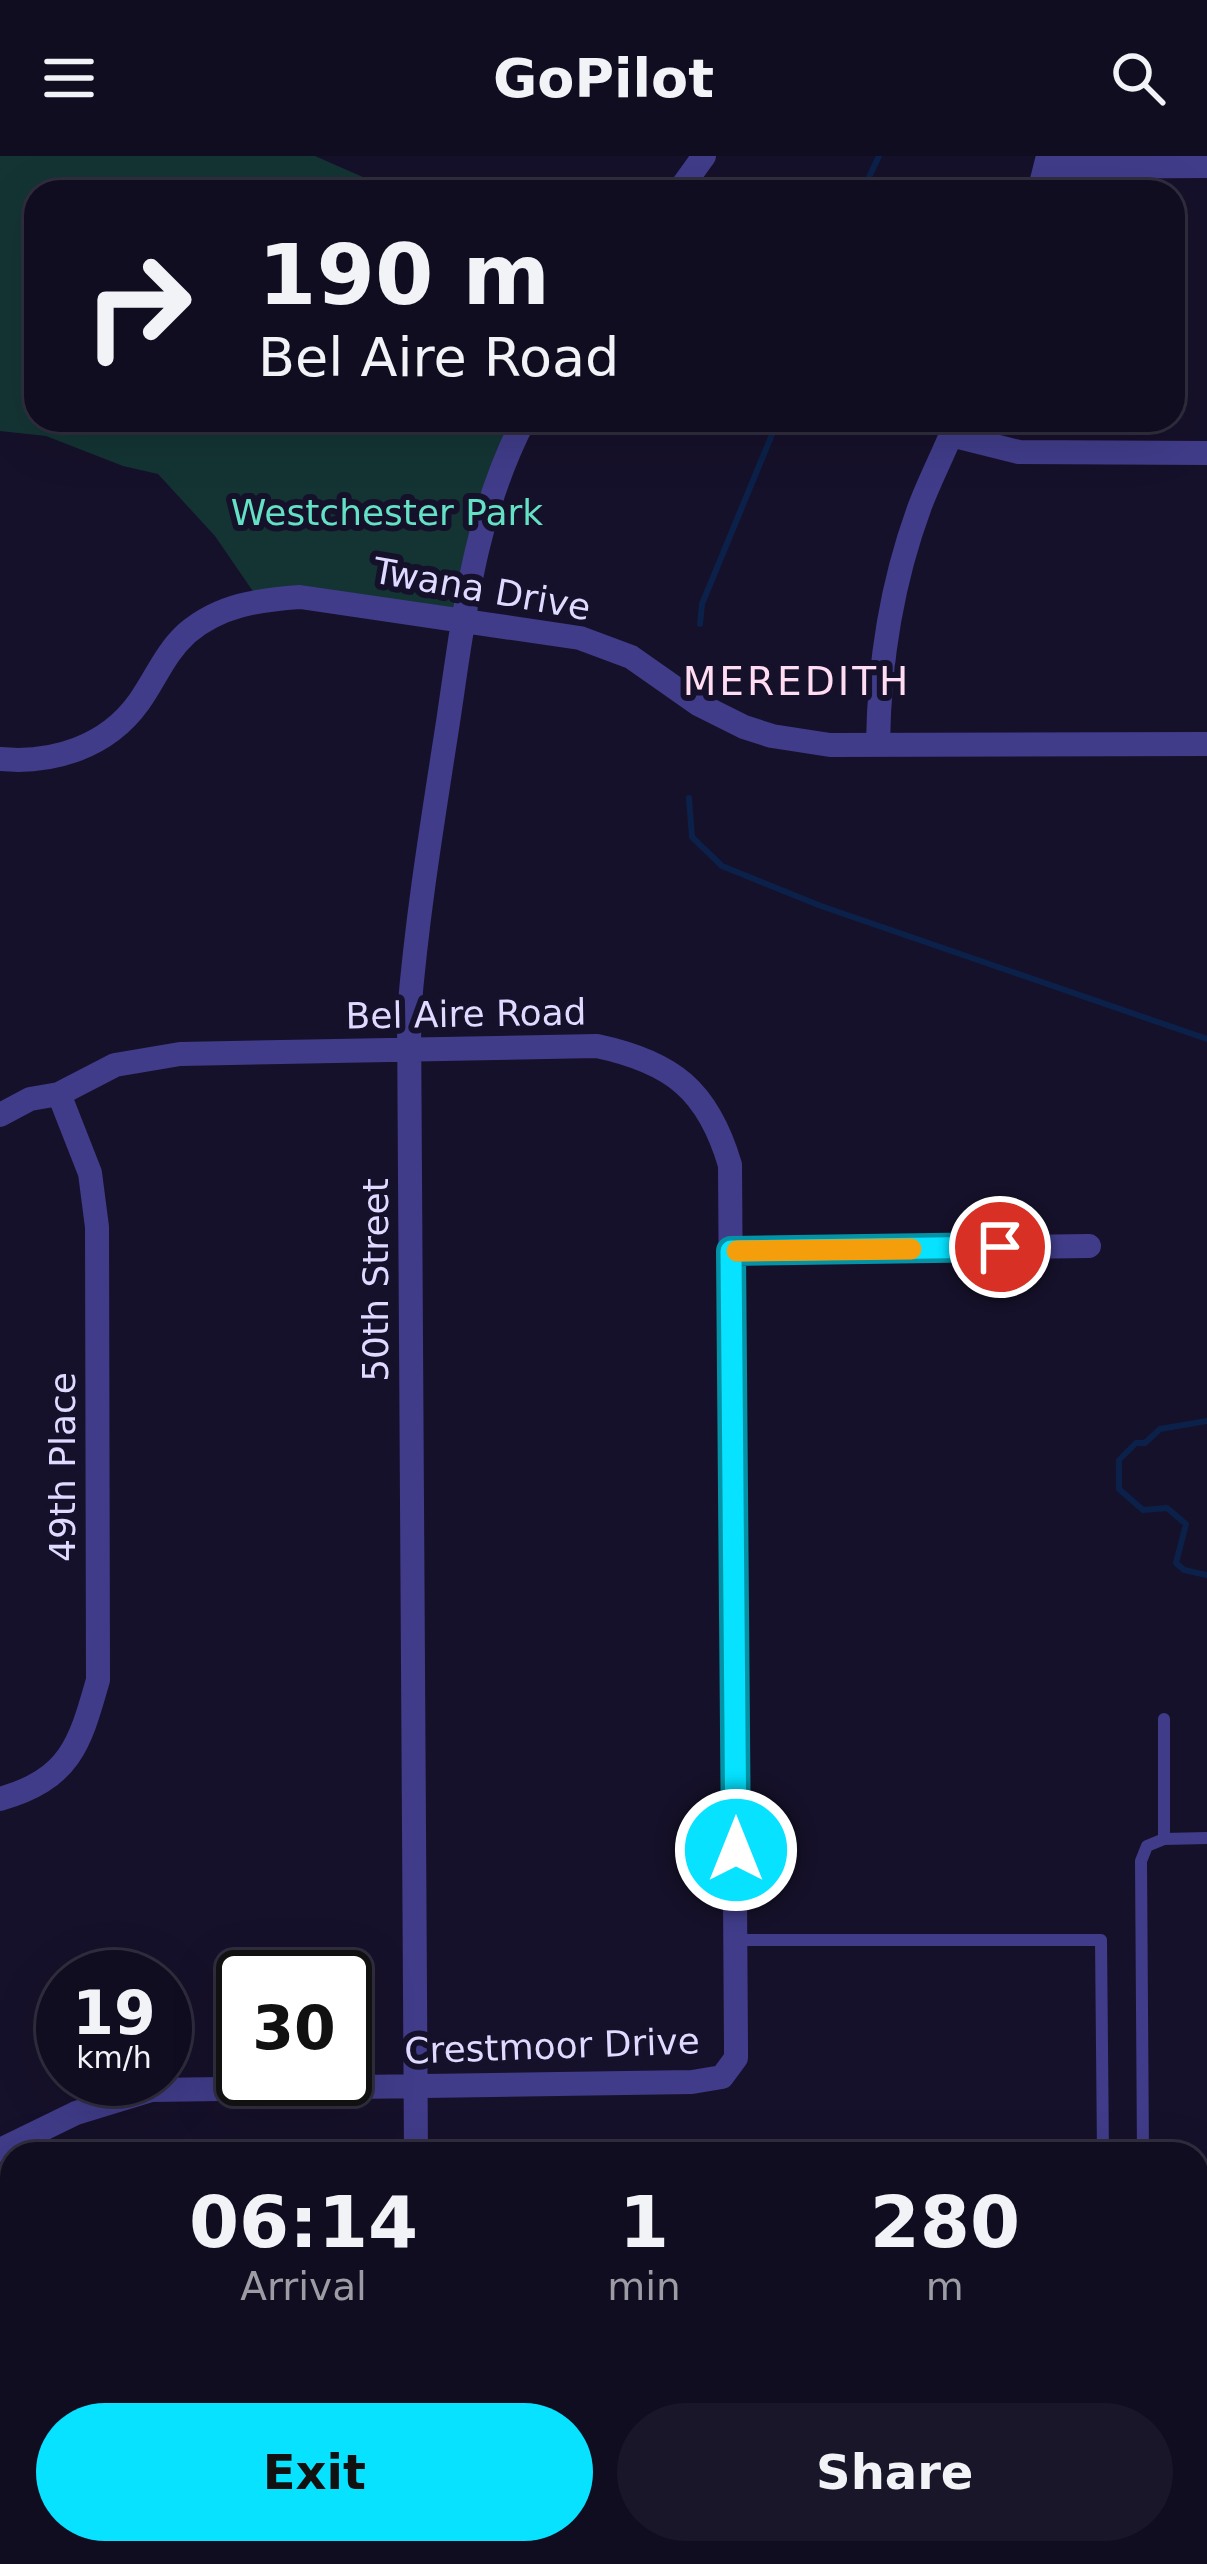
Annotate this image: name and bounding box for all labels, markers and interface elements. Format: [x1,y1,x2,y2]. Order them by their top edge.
icon: menu [36,45,102,111]
icon: search [1105,45,1171,111]
text: GoPilot [493,47,714,110]
text: 190 m [258,226,550,324]
icon: right [60,228,216,384]
text: Bel Aire Road [258,326,619,389]
park label: Westchester Park [231,492,543,533]
street label: Twana Drive [369,550,594,628]
district label: MEREDITH [683,659,911,704]
street label: Bel Aire Road [345,991,587,1037]
street label: 50th Street [355,1178,396,1382]
pin [949,1196,1051,1298]
icon: arrive [967,1214,1033,1280]
street label: 49th Place [42,1372,83,1562]
position arrow [673,1787,799,1913]
speed limit sign: 30 [216,1950,372,2106]
text: 19 [72,1978,156,2048]
street label: Crestmoor Drive [404,2020,700,2072]
text: km/h [76,2040,152,2075]
text: 06:14 [189,2180,418,2264]
text: 1 [619,2180,669,2264]
text: 280 [870,2180,1020,2264]
text: Arrival [240,2264,367,2309]
text: min [607,2264,681,2309]
text: m [926,2264,964,2309]
button: Exit [36,2403,593,2541]
button: Share [617,2403,1173,2541]

